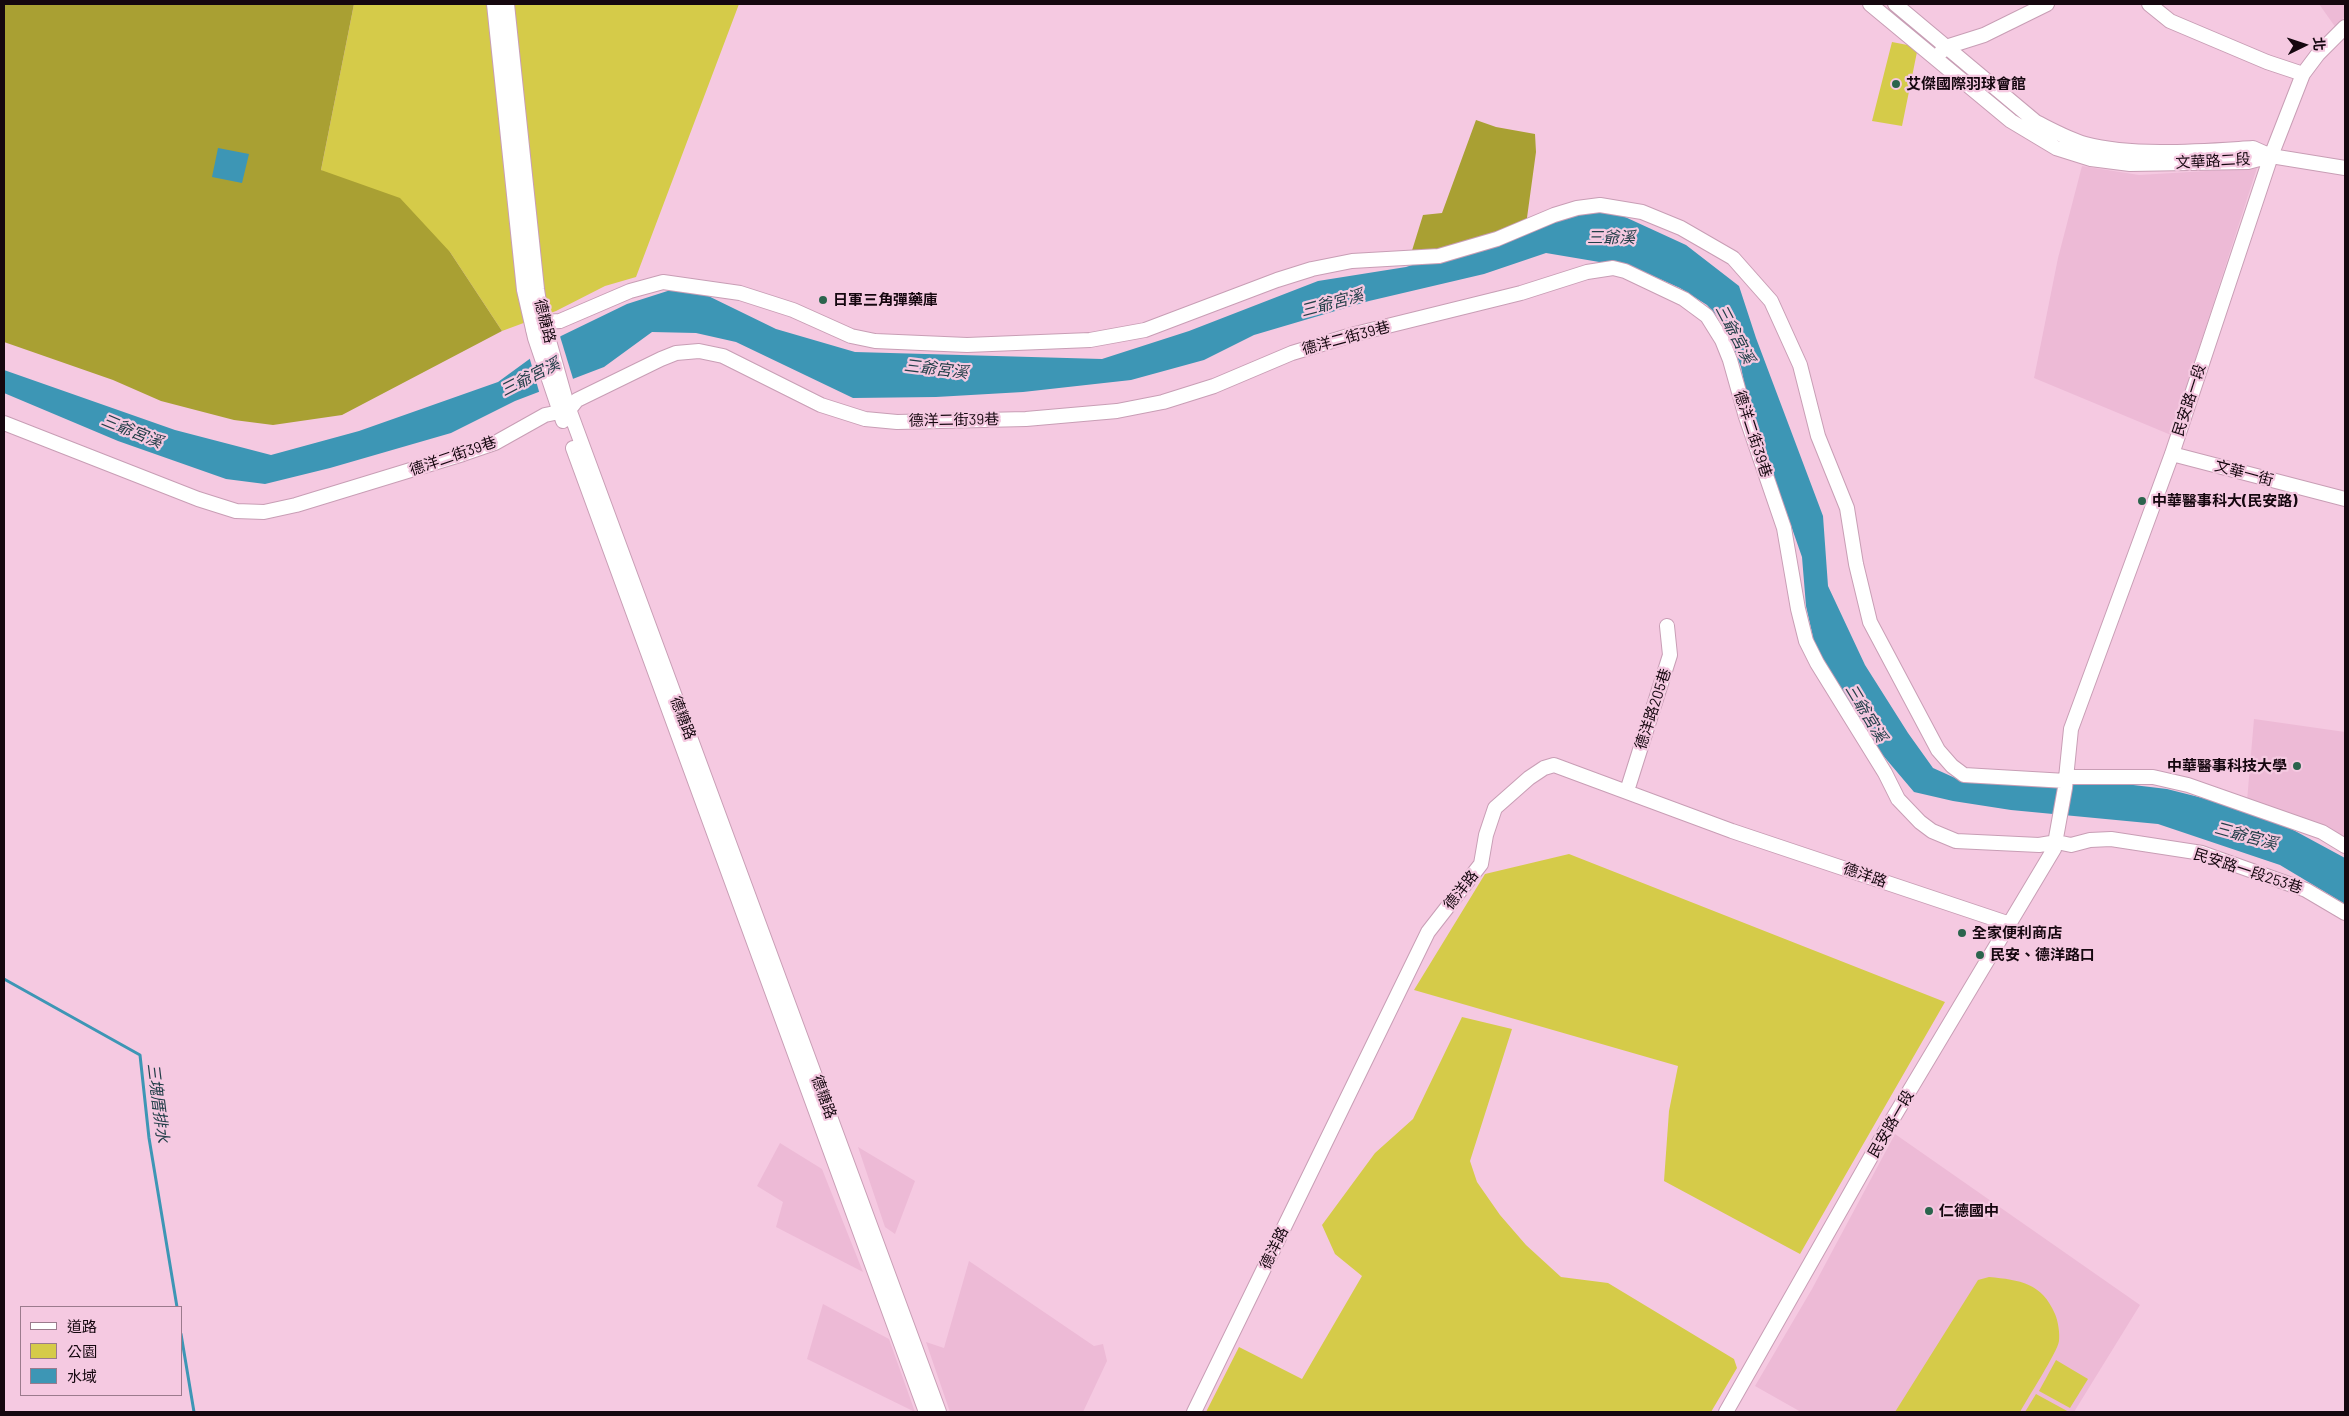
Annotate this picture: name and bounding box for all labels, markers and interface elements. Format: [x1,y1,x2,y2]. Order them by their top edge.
north arrow [2279,20,2329,70]
text: 北 [2310,36,2328,51]
place label: 艾傑國際羽球會館 [1906,75,2026,93]
marker: 艾傑國際羽球會館 [1890,78,1902,90]
street label: 文華路二段 [2175,150,2251,172]
water label: 三爺溪 [1587,228,1635,248]
water label: 三爺宮溪 [1299,285,1365,321]
place label: 日軍三角彈藥庫 [833,291,938,309]
marker: 日軍三角彈藥庫 [817,294,829,306]
street label: 德糖路 [531,297,559,345]
water label: 三爺宮溪 [1712,301,1758,367]
street label: 德洋二街39巷 [1300,318,1392,358]
water label: 三爺宮溪 [497,354,563,400]
water label: 三爺宮溪 [903,356,969,382]
street label: 民安路一段 [2169,362,2209,438]
street label: 德洋二街39巷 [1730,388,1776,480]
water label: 三爺宮溪 [99,410,165,452]
street label: 德洋二街39巷 [909,410,999,430]
street label: 德洋二街39巷 [407,433,499,479]
street label: 文華一街 [2213,457,2275,489]
place label: 中華醫事科大(民安路) [2152,492,2297,510]
marker: 中華醫事科大(民安路) [2136,495,2148,507]
street label: 德洋路205巷 [1631,666,1675,752]
water label: 三爺宮溪 [1841,681,1891,745]
street label: 德糖路 [667,694,699,742]
place label: 中華醫事科技大學 [2167,757,2287,775]
marker: 中華醫事科技大學 [2291,760,2303,772]
water label: 三爺宮溪 [2213,818,2279,854]
street label: 民安路一段253巷 [2191,845,2305,897]
street label: 德洋路 [1841,859,1889,891]
street label: 德洋路 [1440,867,1482,913]
place label: 全家便利商店 [1972,924,2062,942]
marker: 全家便利商店 [1956,927,1968,939]
place label: 民安、德洋路口 [1990,946,2095,964]
marker: 民安、德洋路口 [1974,949,1986,961]
water label: 三塊厝排水 [144,1062,172,1144]
street label: 德糖路 [808,1073,840,1121]
street label: 民安路一段 [1864,1087,1918,1161]
place label: 仁德國中 [1939,1202,1999,1220]
marker: 仁德國中 [1923,1205,1935,1217]
street label: 德洋路 [1256,1224,1292,1272]
legend [20,1306,182,1396]
text: 道路 [67,1317,97,1335]
text: 公園 [67,1342,97,1360]
text: 水域 [67,1367,97,1385]

